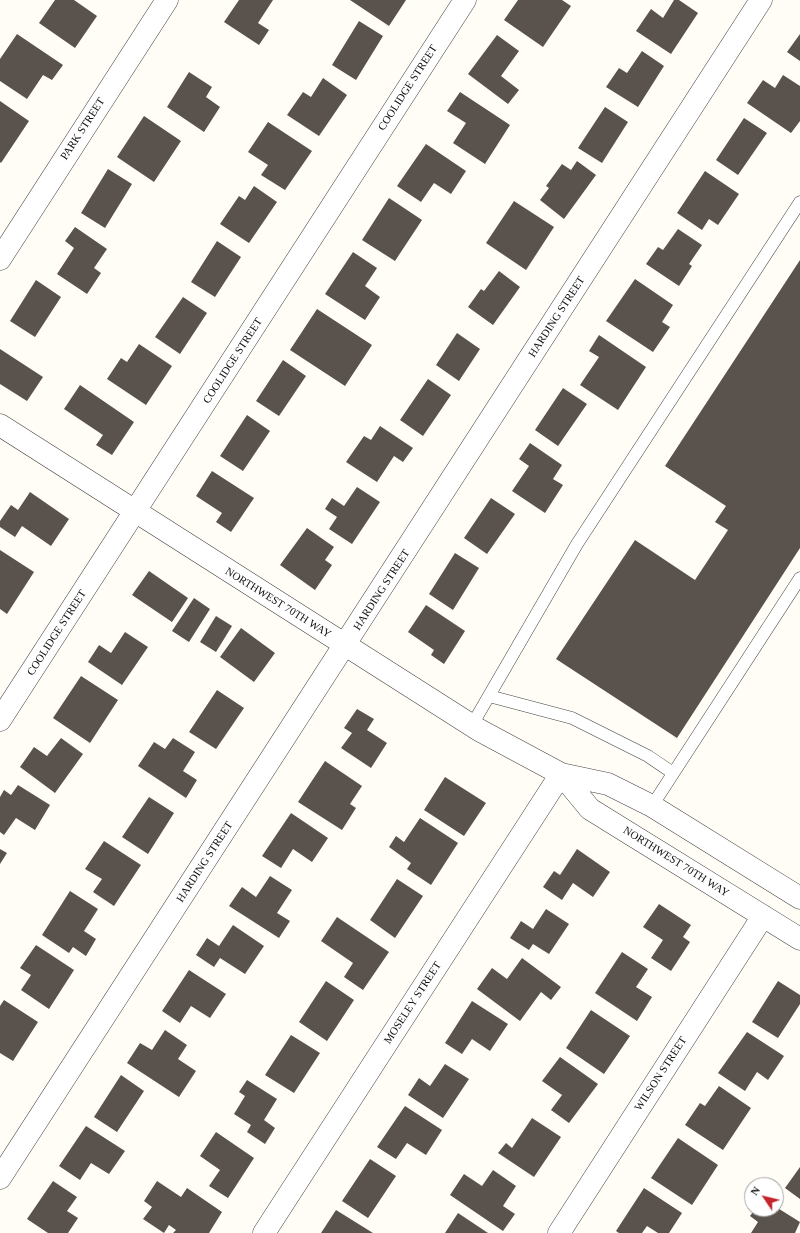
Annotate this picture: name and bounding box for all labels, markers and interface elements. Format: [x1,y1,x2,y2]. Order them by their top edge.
street label: COOLIDGE STREET [375,43,441,133]
street label: PARK STREET [58,95,108,163]
street label: HARDING STREET [526,274,588,360]
street label: COOLIDGE STREET [200,316,266,406]
street label: HARDING STREET [351,547,413,633]
street label: NORTHWEST 70TH WAY [223,565,333,641]
street label: COOLIDGE STREET [24,588,90,678]
street label: HARDING STREET [174,819,236,905]
street label: NORTHWEST 70TH WAY [621,824,731,900]
street label: MOSELEY STREET [382,960,444,1046]
street label: WILSON STREET [632,1034,690,1114]
north arrow [744,1177,784,1217]
text: N [748,1184,762,1197]

